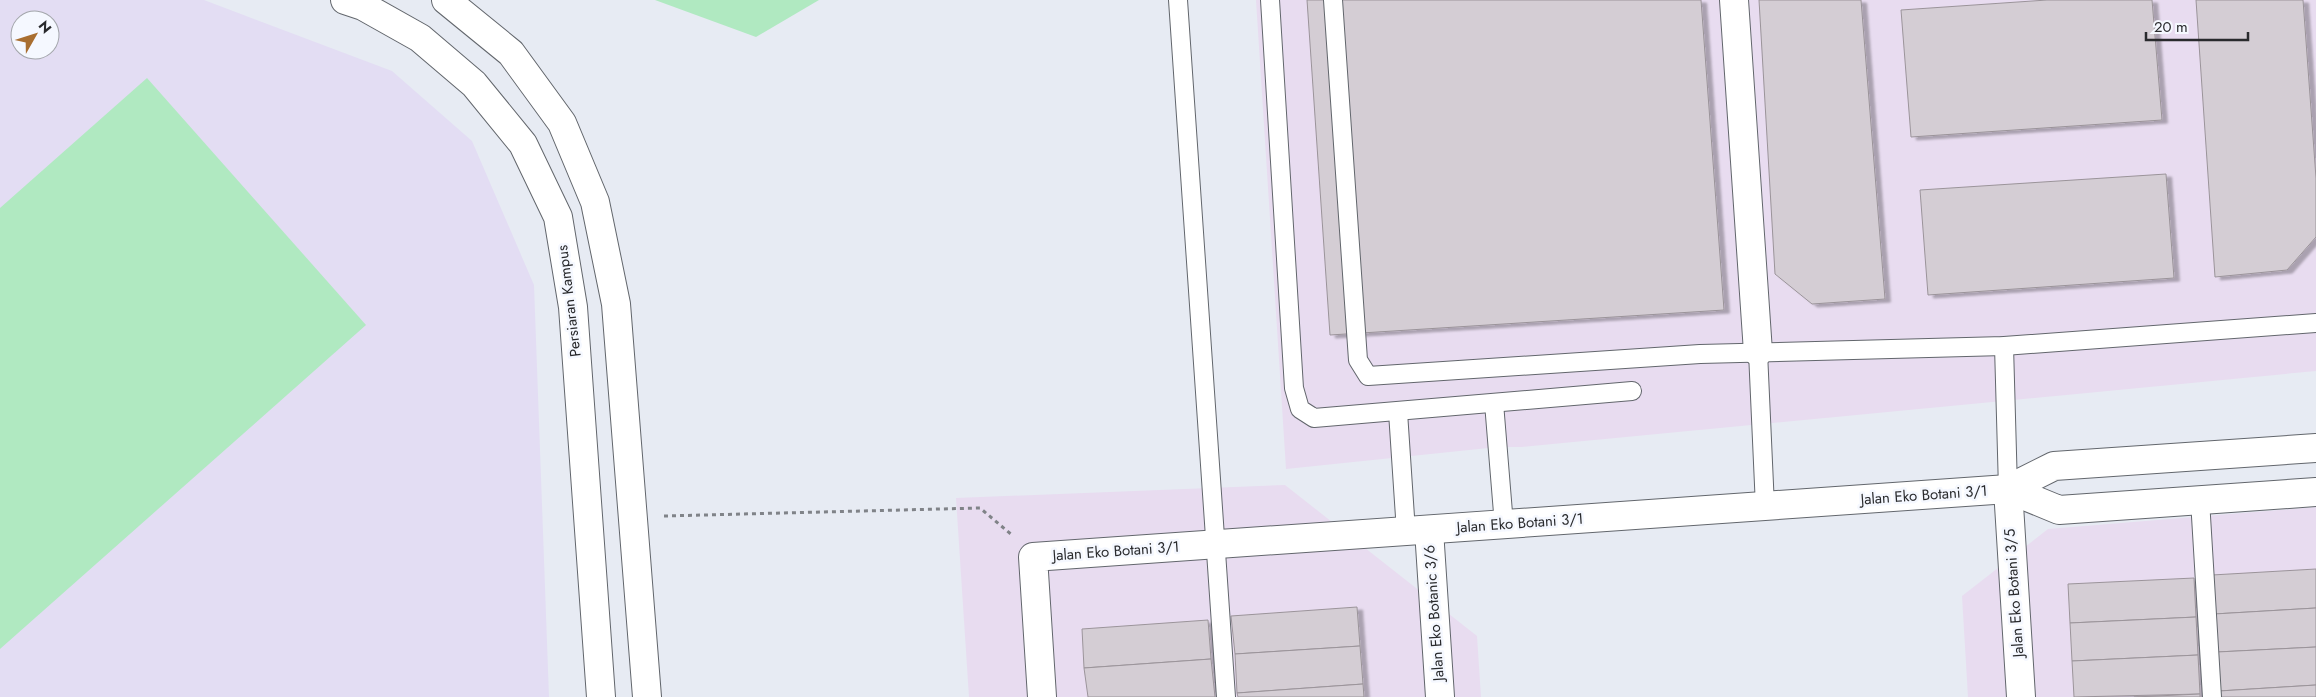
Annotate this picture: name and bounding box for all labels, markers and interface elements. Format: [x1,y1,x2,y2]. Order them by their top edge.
north arrow [10,10,60,60]
scale bar [2146,10,2248,42]
text: N [34,16,56,37]
text: 20 m [2154,16,2188,38]
street label: Persiaran Kampus [551,244,587,358]
street label: Jalan Eko Botani 3/1 [1858,480,1988,511]
street label: Jalan Eko Botani 3/1 [1454,508,1584,539]
street label: Jalan Eko Botani 3/5 [1999,528,2030,660]
street label: Jalan Eko Botani 3/1 [1050,536,1180,567]
street label: Jalan Eko Botanic 3/6 [1418,544,1450,684]

